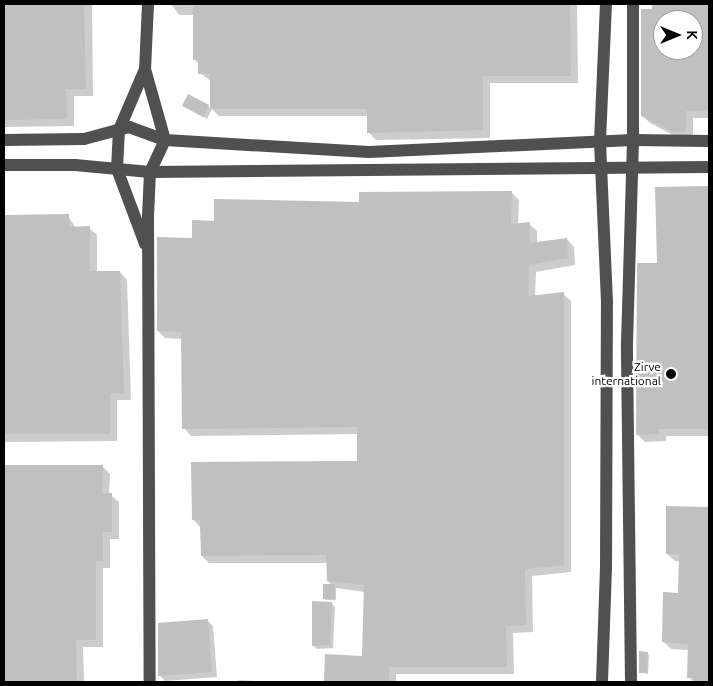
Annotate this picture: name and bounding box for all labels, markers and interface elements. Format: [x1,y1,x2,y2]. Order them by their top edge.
north arrow [653,10,703,60]
text: K [684,30,700,40]
place label: Zirve international [592,360,661,388]
marker: Zirve international [665,368,677,380]

